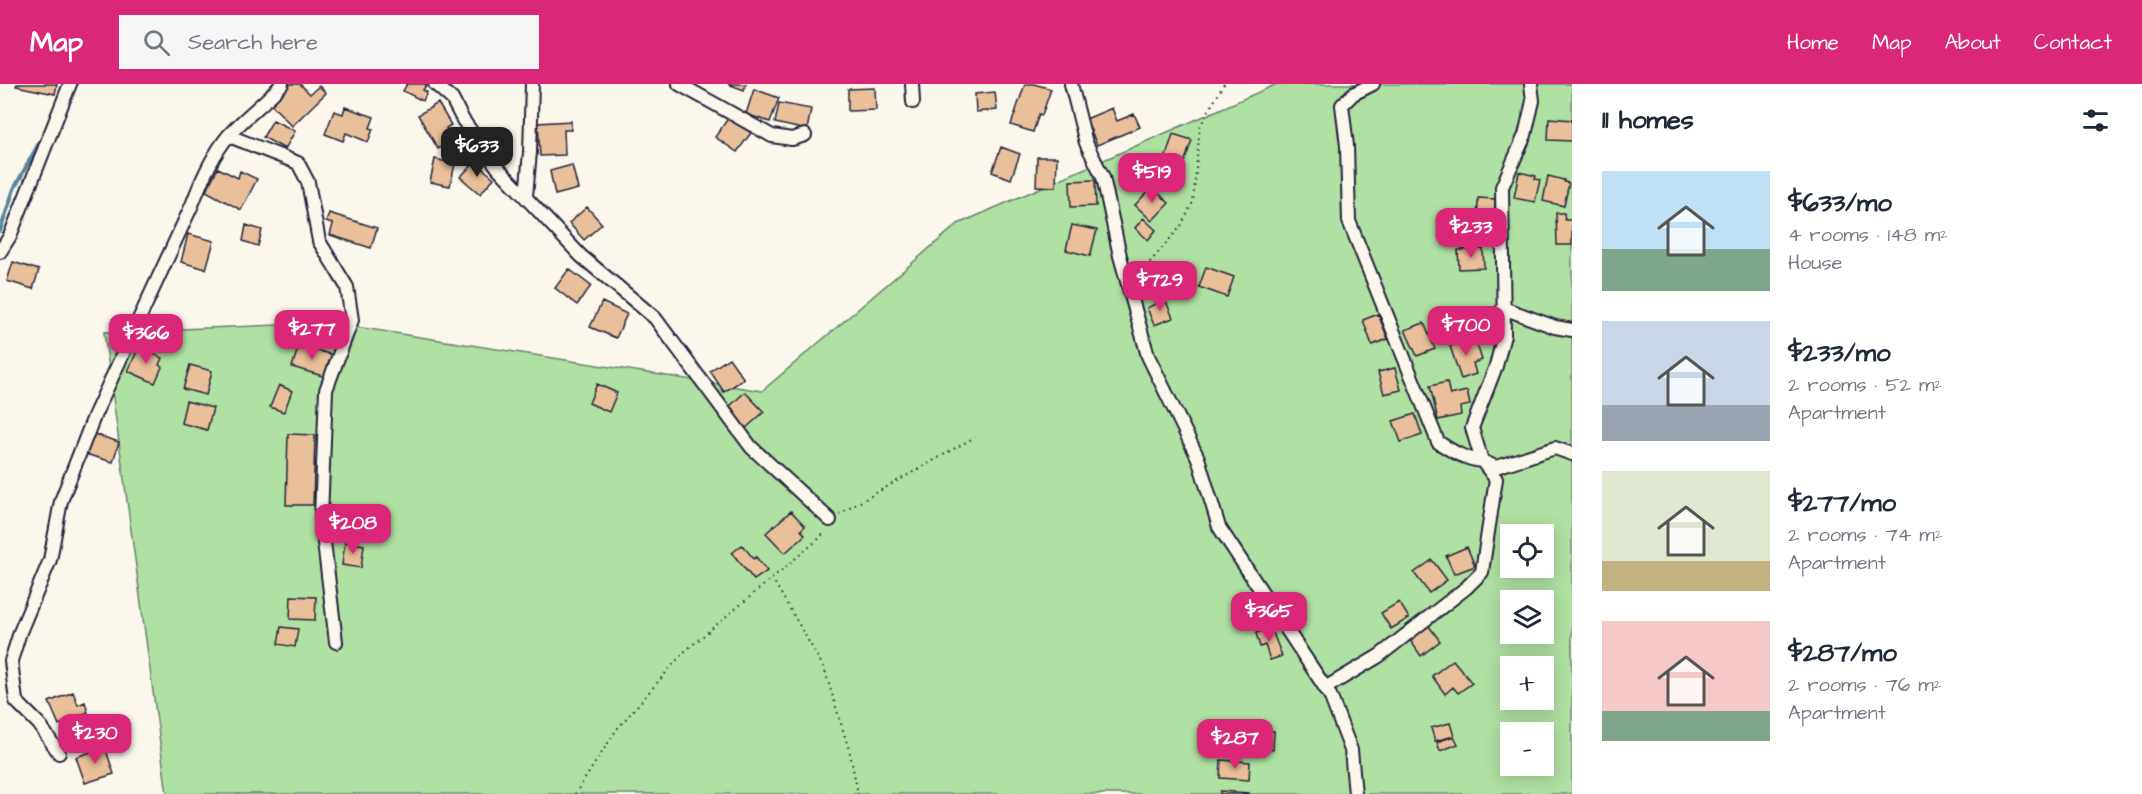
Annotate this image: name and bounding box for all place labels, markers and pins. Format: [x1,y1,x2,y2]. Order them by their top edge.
pin: $633 [441,127,513,178]
pin: $519 [1116,153,1188,204]
pin: $233 [1435,208,1507,259]
pin: $729 [1124,261,1196,312]
pin: $700 [1430,306,1502,357]
pin: $277 [276,310,348,361]
pin: $366 [110,314,182,365]
pin: $208 [317,504,389,555]
pin: $365 [1233,592,1305,643]
pin: $230 [59,714,131,765]
pin: $287 [1199,719,1271,770]

